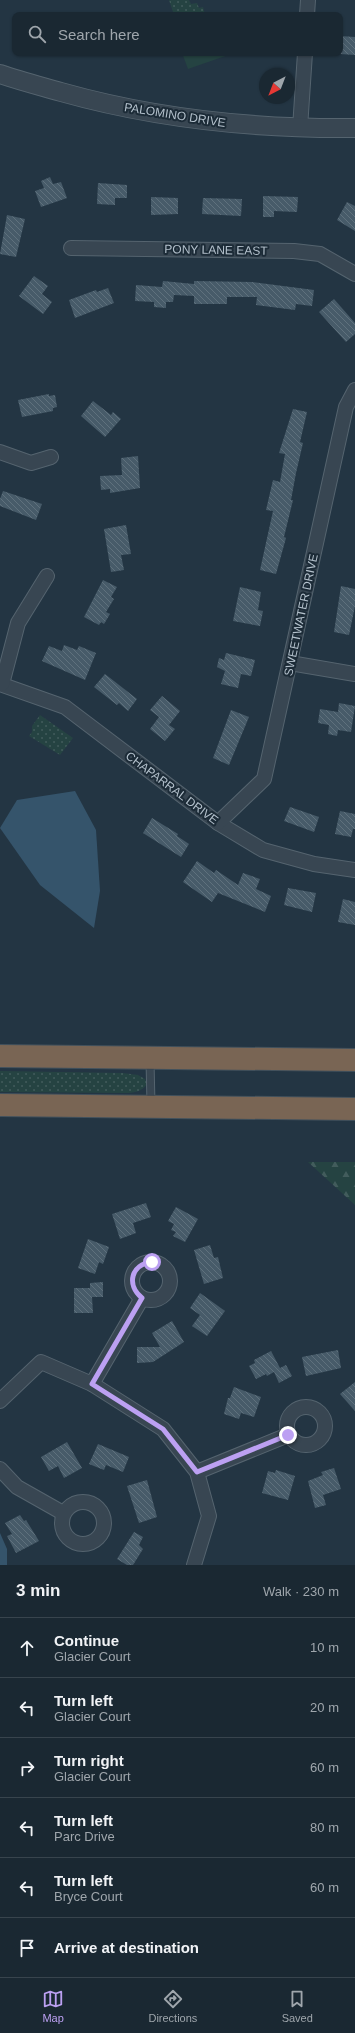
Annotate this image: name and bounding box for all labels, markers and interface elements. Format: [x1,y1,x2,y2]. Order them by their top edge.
search box [12,12,343,56]
icon: search [26,23,48,45]
text: Search here [58,26,140,43]
north arrow [259,68,295,104]
street label: PALOMINO DRIVE [123,100,227,130]
street label: PONY LANE EAST [164,242,268,258]
street label: SWEETWATER DRIVE [281,553,321,677]
street label: CHAPARRAL DRIVE [123,749,221,827]
route start [143,1253,161,1271]
route end [279,1426,297,1444]
text: 3 min [16,1581,60,1600]
text: Walk · 230 m [263,1584,339,1599]
text: Continue [54,1632,119,1649]
icon: ahead [16,1637,38,1659]
text: 10 m [310,1640,339,1655]
text: Glacier Court [54,1649,131,1664]
text: Turn left [54,1692,113,1709]
icon: left [16,1697,38,1719]
text: 20 m [310,1700,339,1715]
text: Glacier Court [54,1709,131,1724]
text: Turn right [54,1752,124,1769]
icon: right [16,1757,38,1779]
text: 60 m [310,1760,339,1775]
text: Glacier Court [54,1769,131,1784]
text: Turn left [54,1812,113,1829]
icon: left [16,1817,38,1839]
text: 80 m [310,1820,339,1835]
text: Parc Drive [54,1829,115,1844]
text: Turn left [54,1872,113,1889]
icon: left [16,1877,38,1899]
text: 60 m [310,1880,339,1895]
text: Bryce Court [54,1889,123,1904]
icon: arrive [16,1937,38,1959]
text: Arrive at destination [54,1939,199,1956]
tab: Map [42,1988,64,2024]
tab: Directions [148,1988,197,2024]
tab: Saved [282,1988,313,2024]

